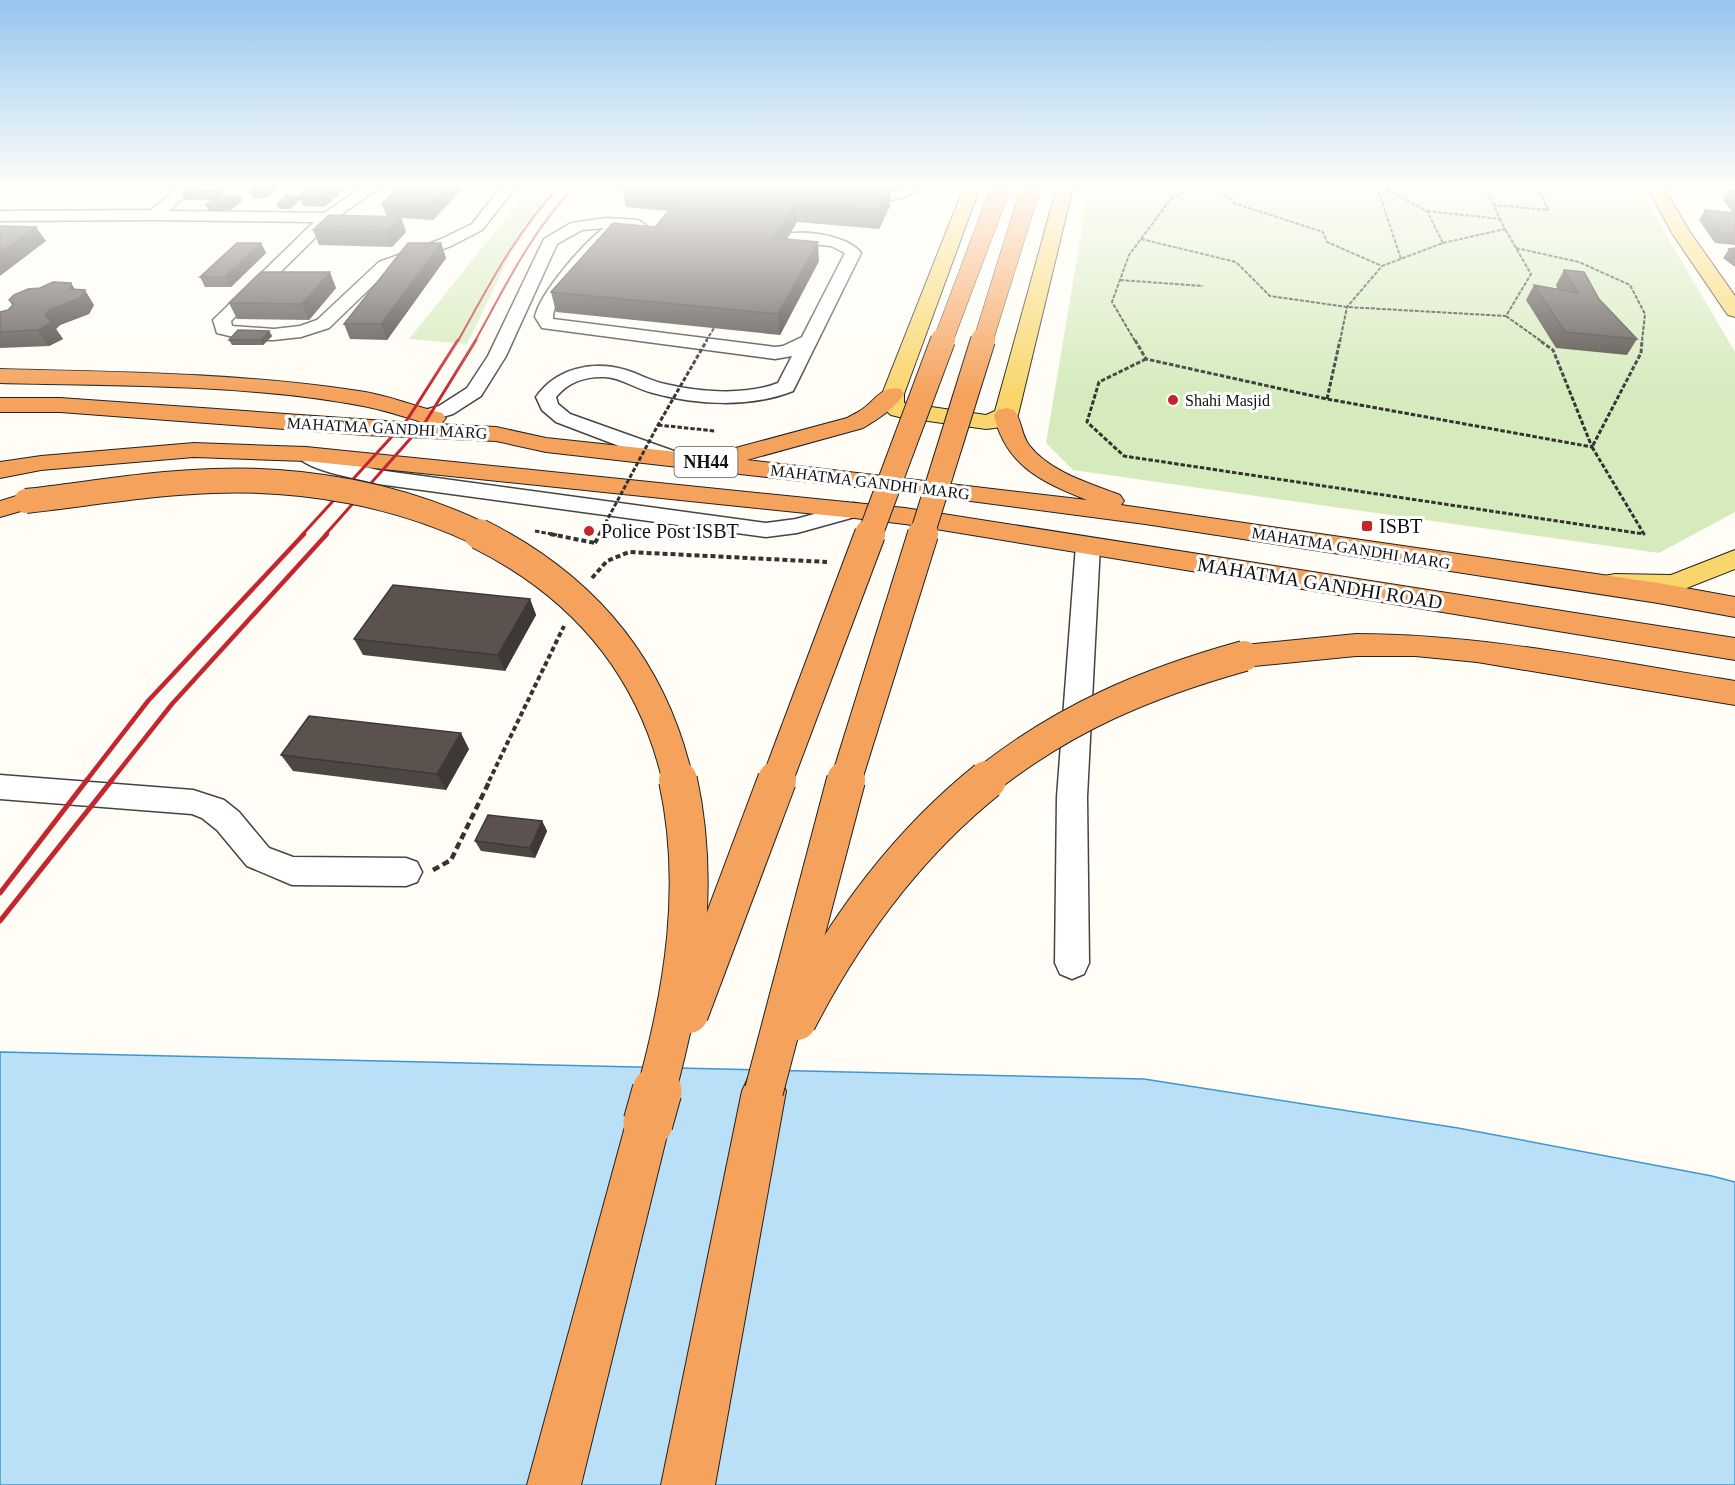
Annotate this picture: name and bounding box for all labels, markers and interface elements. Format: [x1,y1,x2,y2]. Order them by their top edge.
place label: Shahi Masjid [1185,392,1270,410]
marker: Shahi Masjid [1166,393,1180,407]
street label: MAHATMA GANDHI MARG [286,414,488,442]
road number: NH44 [674,447,738,477]
street label: MAHATMA GANDHI MARG [769,461,971,503]
place label: ISBT [1379,515,1422,537]
marker: ISBT [1360,519,1374,533]
place label: Police Post ISBT [601,520,739,542]
marker: Police Post ISBT [582,524,596,538]
street label: MAHATMA GANDHI MARG [1250,524,1452,572]
street label: MAHATMA GANDHI ROAD [1196,553,1444,613]

